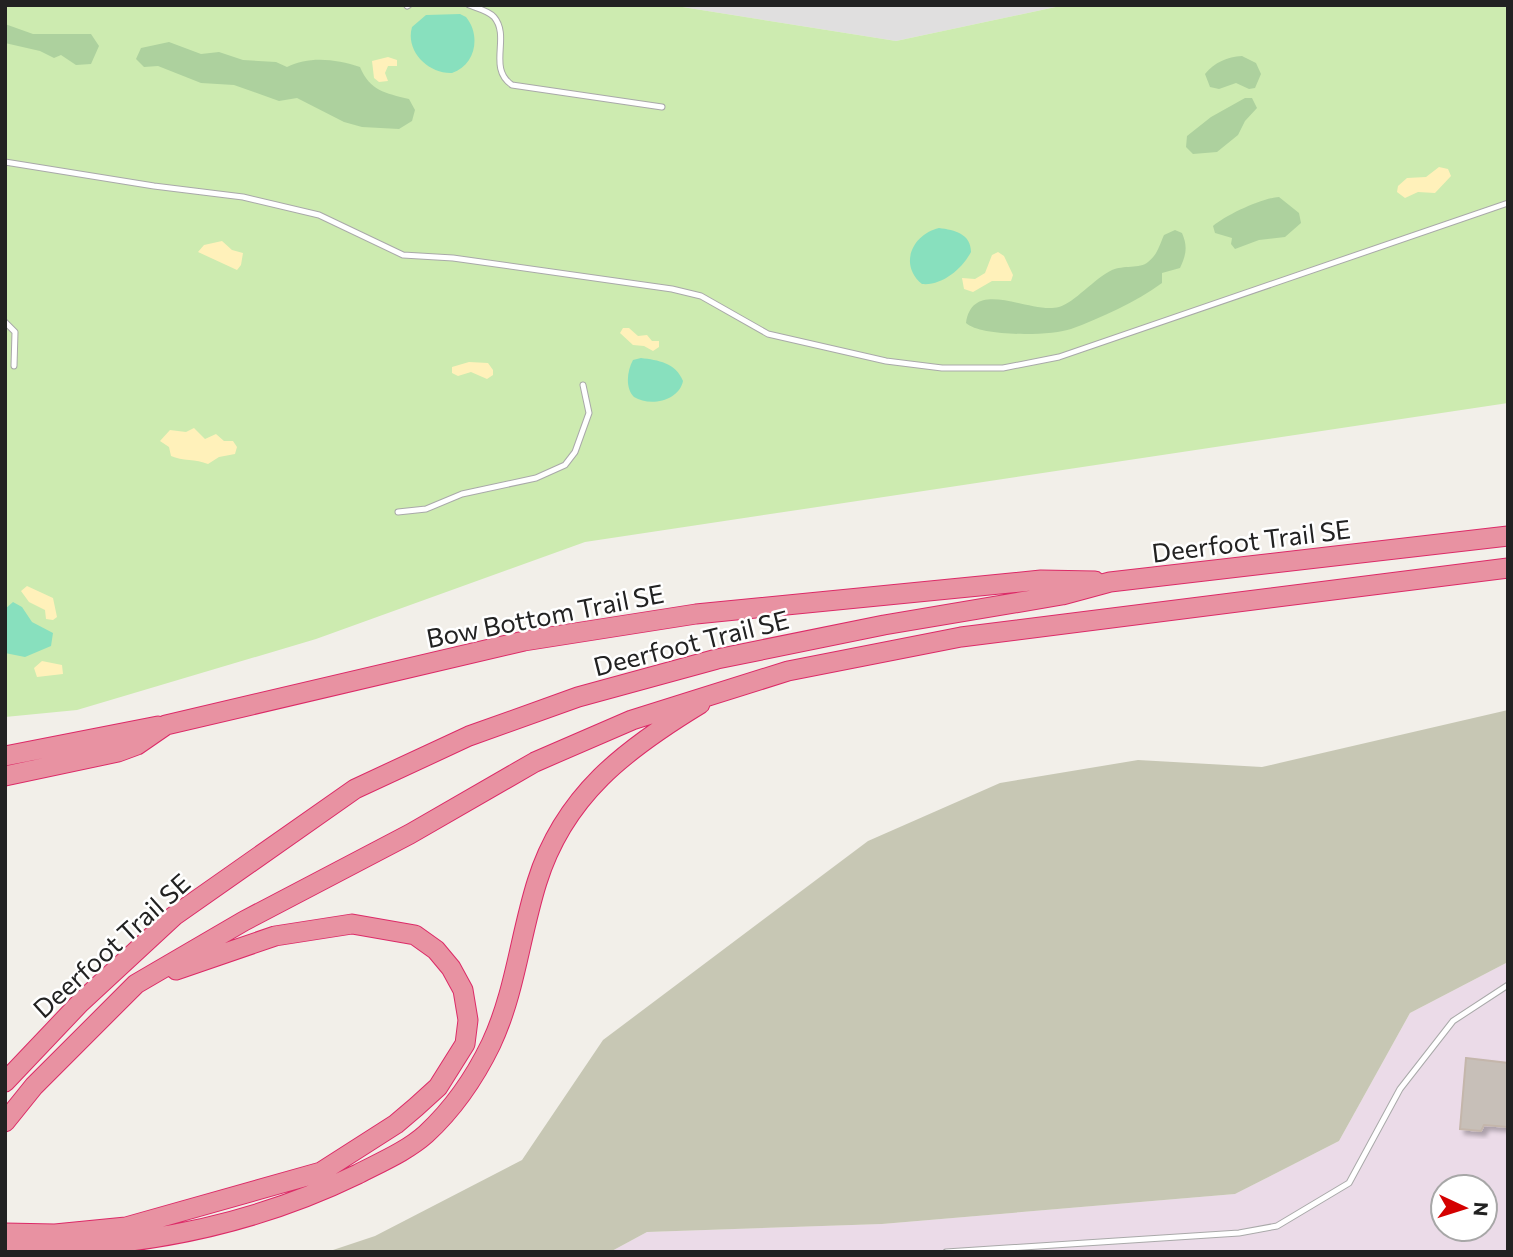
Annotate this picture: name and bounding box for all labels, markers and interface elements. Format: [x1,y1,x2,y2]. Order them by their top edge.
street label: Deerfoot Trail SE [1150,512,1352,568]
street label: Bow Bottom Trail SE [424,577,666,653]
street label: Deerfoot Trail SE [590,603,792,681]
street label: Deerfoot Trail SE [26,866,196,1024]
north arrow [1429,1173,1499,1243]
text: N [1469,1201,1493,1217]

